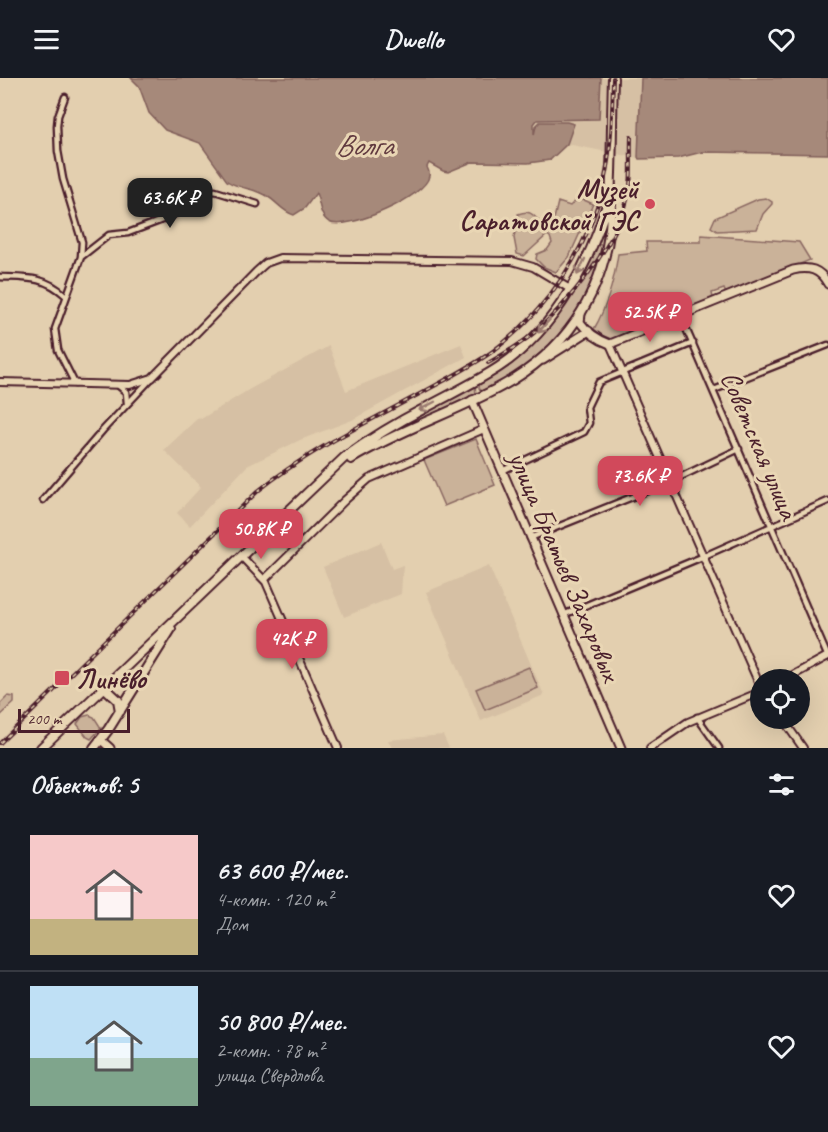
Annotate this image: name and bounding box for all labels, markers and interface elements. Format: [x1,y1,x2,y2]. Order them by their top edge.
text: Dwello [385,22,443,56]
icon: menu [30,23,63,56]
icon: heart [765,23,798,56]
water label: Волга [336,126,395,164]
place label: Музей Саратовской ГЭС [459,171,641,238]
pin: 63.6K ₽ [115,178,225,229]
text: 63.6K ₽ [141,185,199,210]
marker: Музей Саратовской ГЭС [643,197,657,211]
one-way arrow [575,258,587,276]
pin: 52.5K ₽ [595,292,705,343]
text: 52.5K ₽ [622,299,678,324]
one-way arrow [537,319,551,334]
street label: Советская улица [713,365,808,526]
one-way arrow [419,400,436,412]
street label: улица Братьев Захаровых [500,444,630,688]
pin: 73.6K ₽ [585,456,695,507]
text: 73.6K ₽ [612,463,668,488]
pin: 50.8K ₽ [206,509,316,560]
text: 50.8K ₽ [233,516,289,541]
pin: 42K ₽ [250,619,334,670]
text: 42K ₽ [270,626,314,651]
place label: Линёво [76,661,147,696]
marker: Линёво [53,669,71,687]
map controls [750,669,810,729]
button: locate [750,669,810,729]
scale bar [18,706,130,734]
text: 200 m [27,709,61,729]
text: Объектов: 5 [30,768,138,801]
icon: filters [765,768,798,801]
text: 63 600 ₽/мес. [216,854,348,887]
icon: home [78,859,150,931]
icon: heart [765,879,798,912]
text: 4-комн. · 120 m² [216,887,333,912]
text: Дом [216,912,248,937]
text: 50 800 ₽/мес. [216,1005,347,1038]
icon: home [78,1010,150,1082]
icon: heart [765,1030,798,1063]
text: 2-комн. · 78 m² [216,1038,324,1063]
text: улица Свердлова [216,1063,323,1088]

